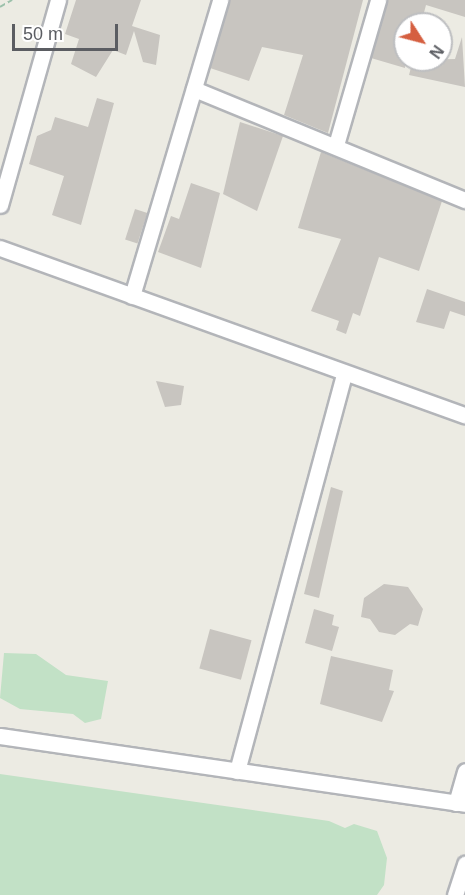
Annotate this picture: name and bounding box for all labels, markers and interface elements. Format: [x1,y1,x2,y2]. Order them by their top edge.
scale bar [15,12,122,50]
north arrow [393,12,453,72]
text: 50 m [23,24,63,44]
text: N [426,42,447,61]

